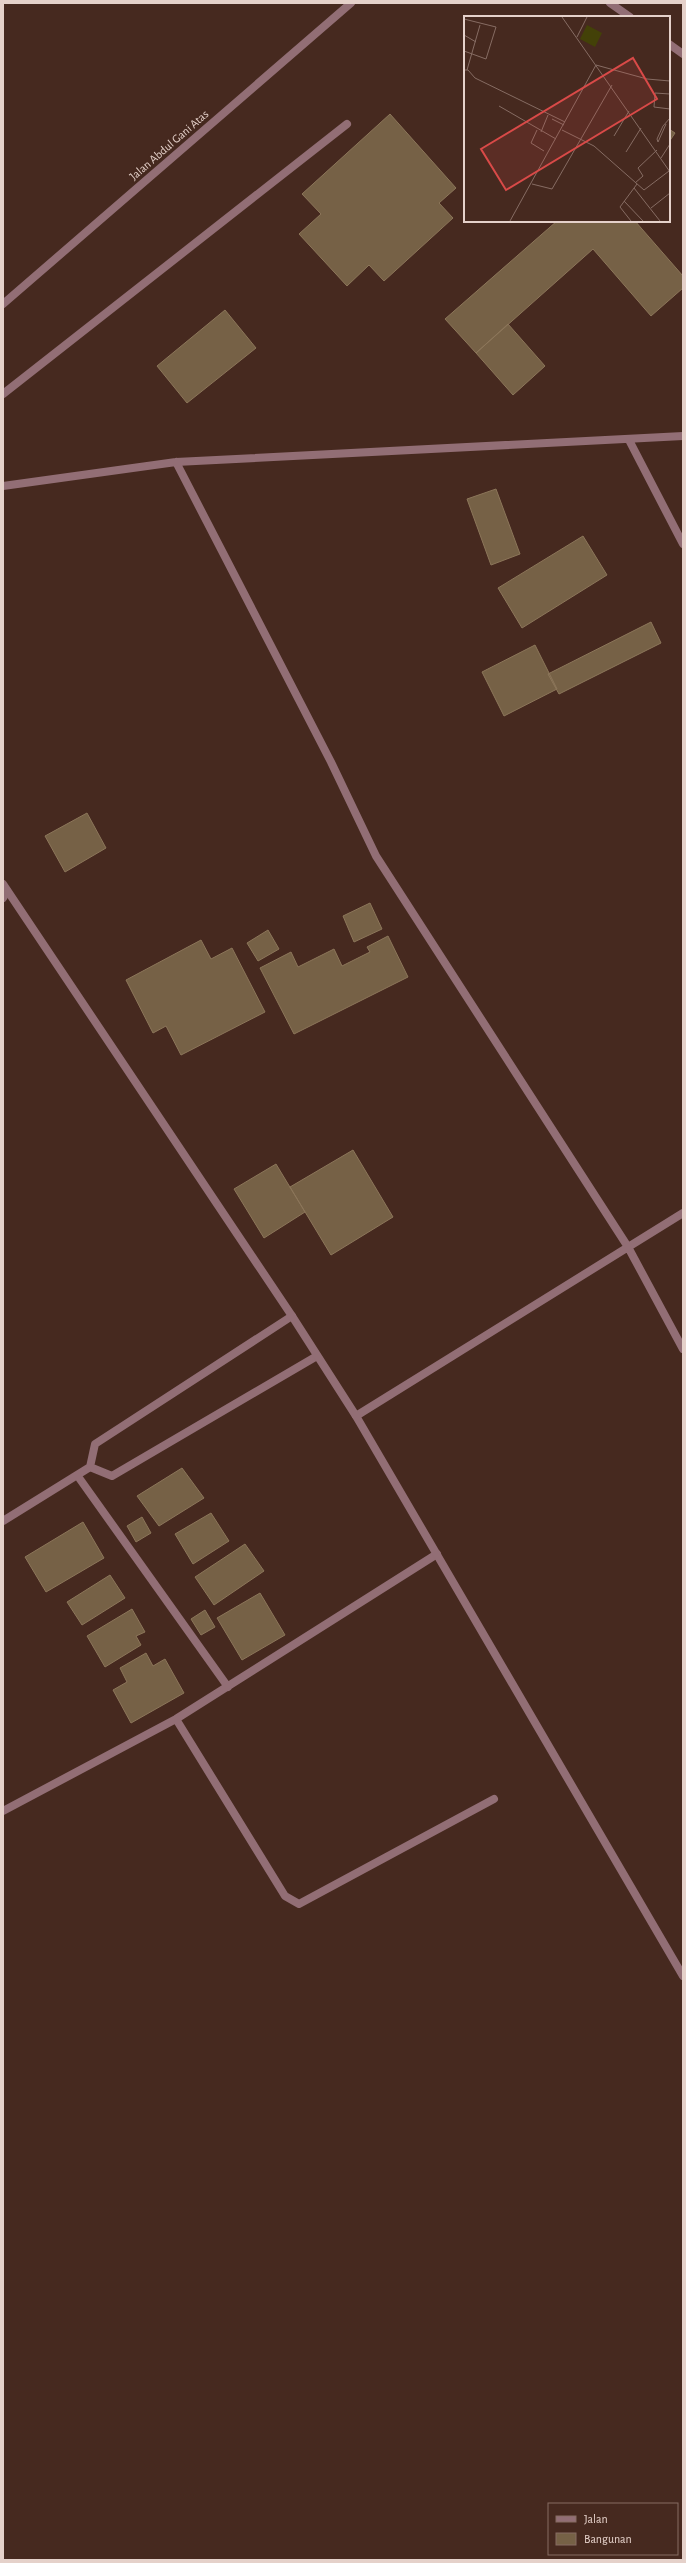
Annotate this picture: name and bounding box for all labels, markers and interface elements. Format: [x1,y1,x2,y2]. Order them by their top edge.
inset map [464,16,670,222]
street label: Jalan Abdul Gani Atas [127,108,211,182]
legend [548,2503,678,2555]
text: Jalan [584,2513,608,2525]
text: Bangunan [584,2533,632,2545]

